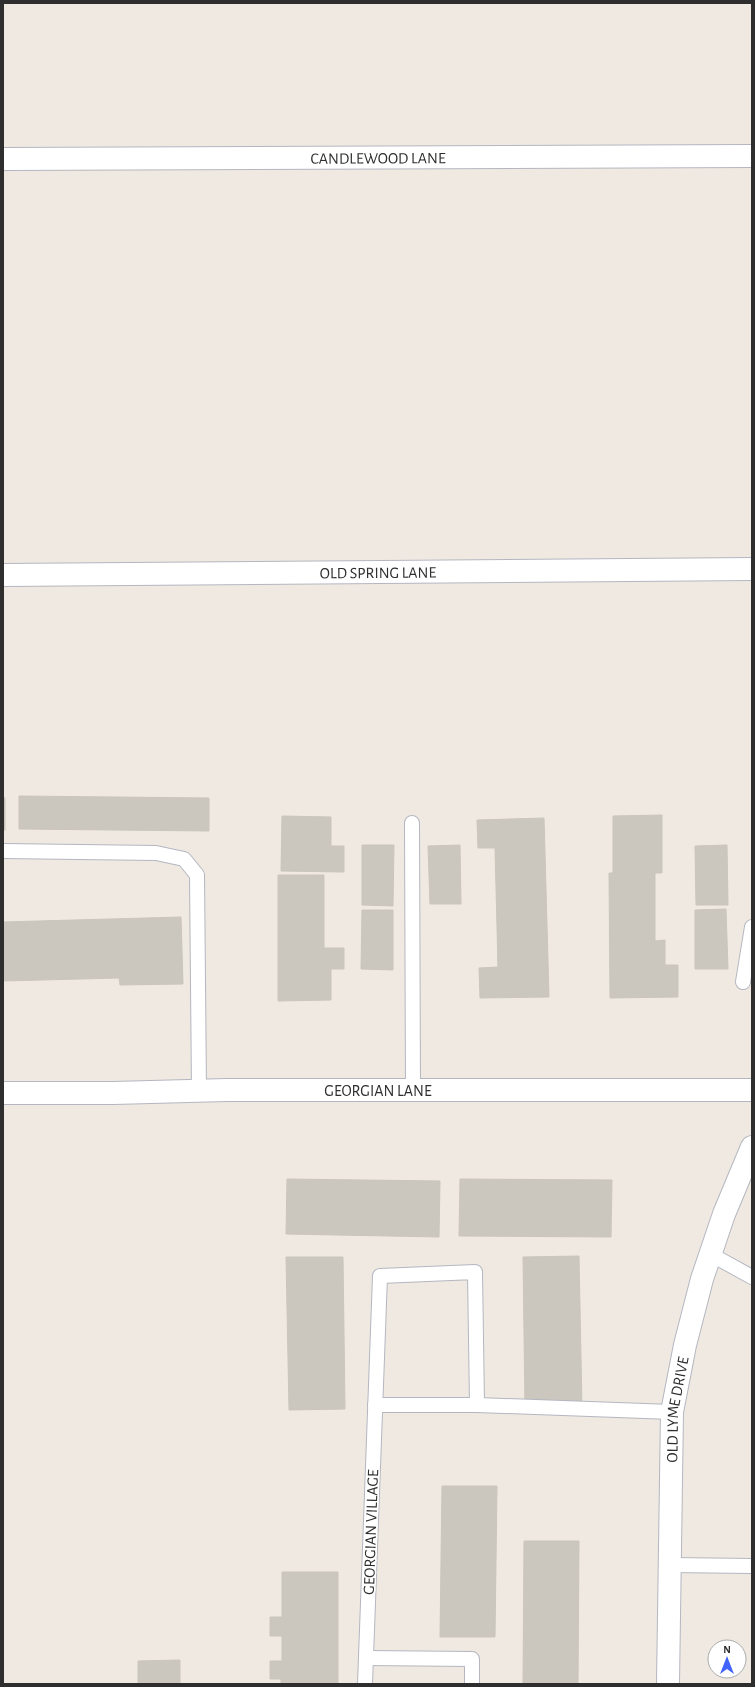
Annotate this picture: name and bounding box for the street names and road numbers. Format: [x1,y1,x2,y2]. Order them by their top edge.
street label: CANDLEWOOD LANE [310,150,446,167]
street label: OLD SPRING LANE [320,565,437,581]
street label: GEORGIAN LANE [324,1083,432,1099]
street label: OLD LYME DRIVE [664,1355,692,1463]
street label: GEORGIAN VILLAGE [361,1469,381,1595]

